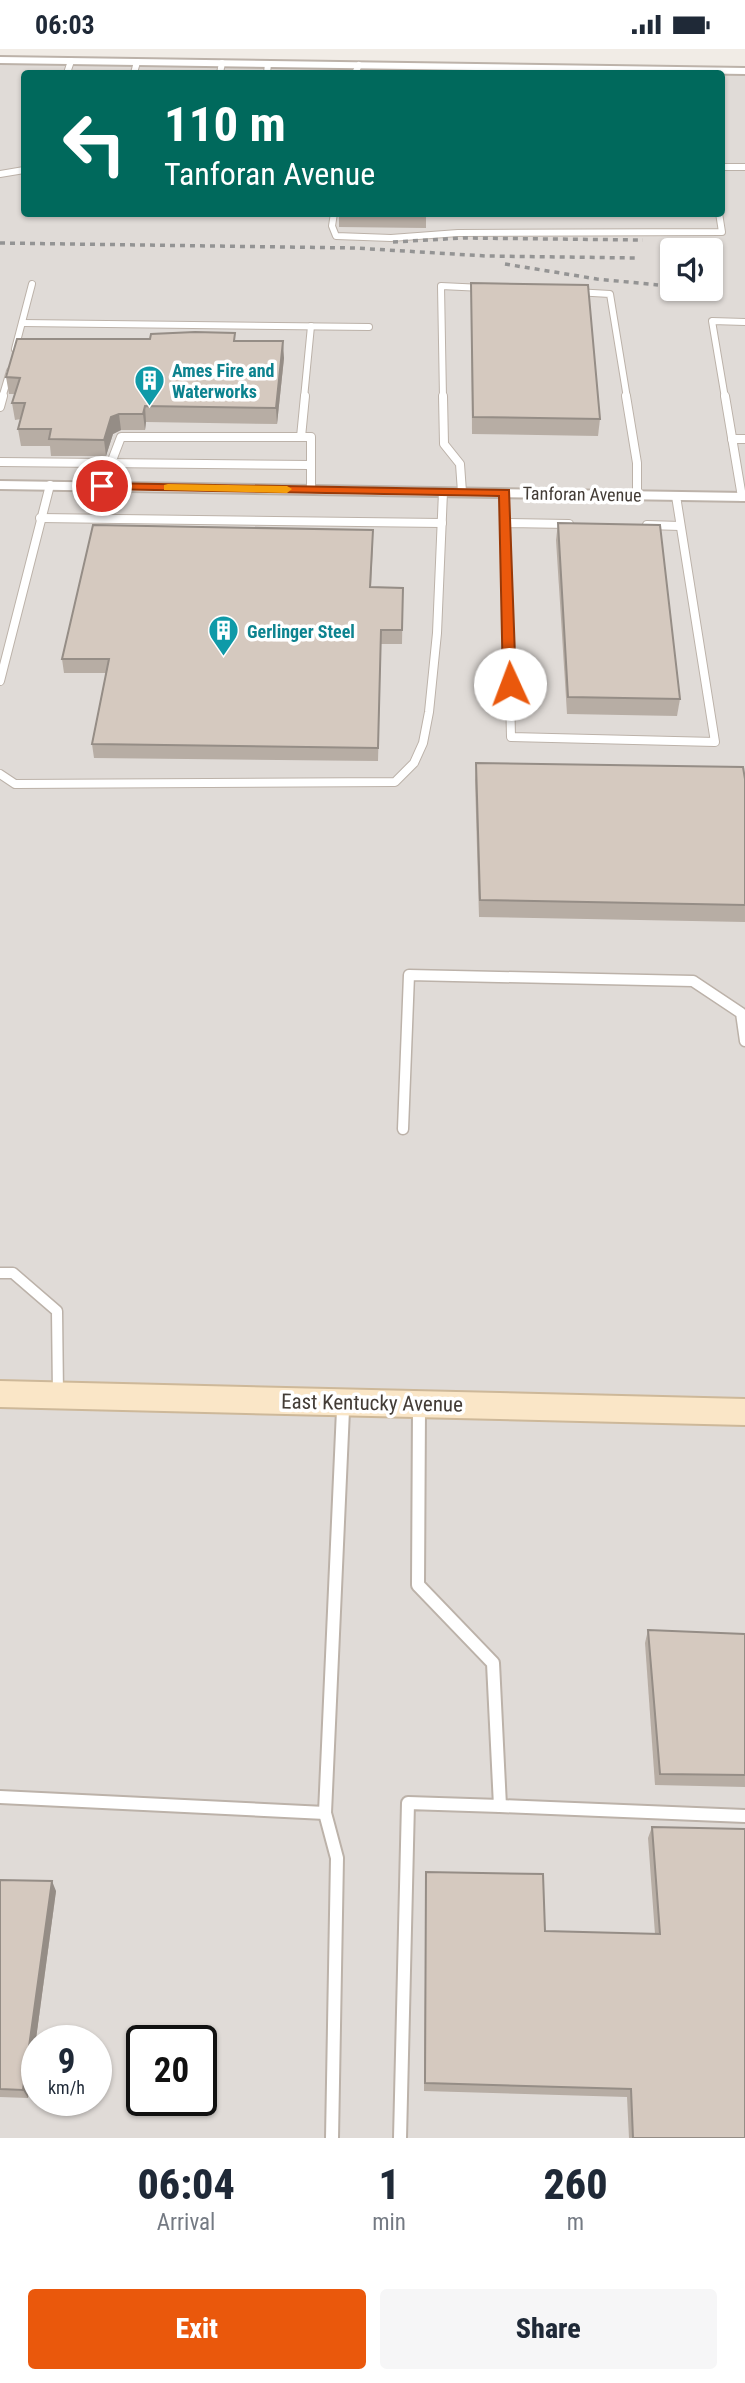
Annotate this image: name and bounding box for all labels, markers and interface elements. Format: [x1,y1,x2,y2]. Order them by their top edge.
text: 06:03 [35,10,95,40]
text: 110 m [164,96,286,153]
icon: left [49,98,140,189]
text: Tanforan Avenue [164,155,375,193]
map controls [660,238,723,301]
button: sound [660,238,723,301]
place label: Ames Fire and Waterworks [172,360,275,402]
building icon: Ames Fire and Waterworks [132,363,166,407]
pin [72,456,132,516]
icon: arrive [83,467,121,505]
street label: Tanforan Avenue [522,482,642,506]
building icon: Gerlinger Steel [207,614,241,658]
place label: Gerlinger Steel [247,621,355,642]
position arrow [473,647,547,721]
street label: East Kentucky Avenue [281,1389,463,1417]
speed limit sign: 20 [126,2025,217,2116]
text: 9 [58,2041,75,2082]
text: km/h [48,2077,85,2098]
text: 06:04 [137,2160,235,2209]
text: 1 [378,2160,400,2209]
text: 260 [543,2160,608,2209]
text: Arrival [157,2209,215,2236]
text: min [372,2209,406,2236]
text: m [567,2209,584,2236]
button: Exit [28,2289,366,2369]
button: Share [380,2289,717,2369]

